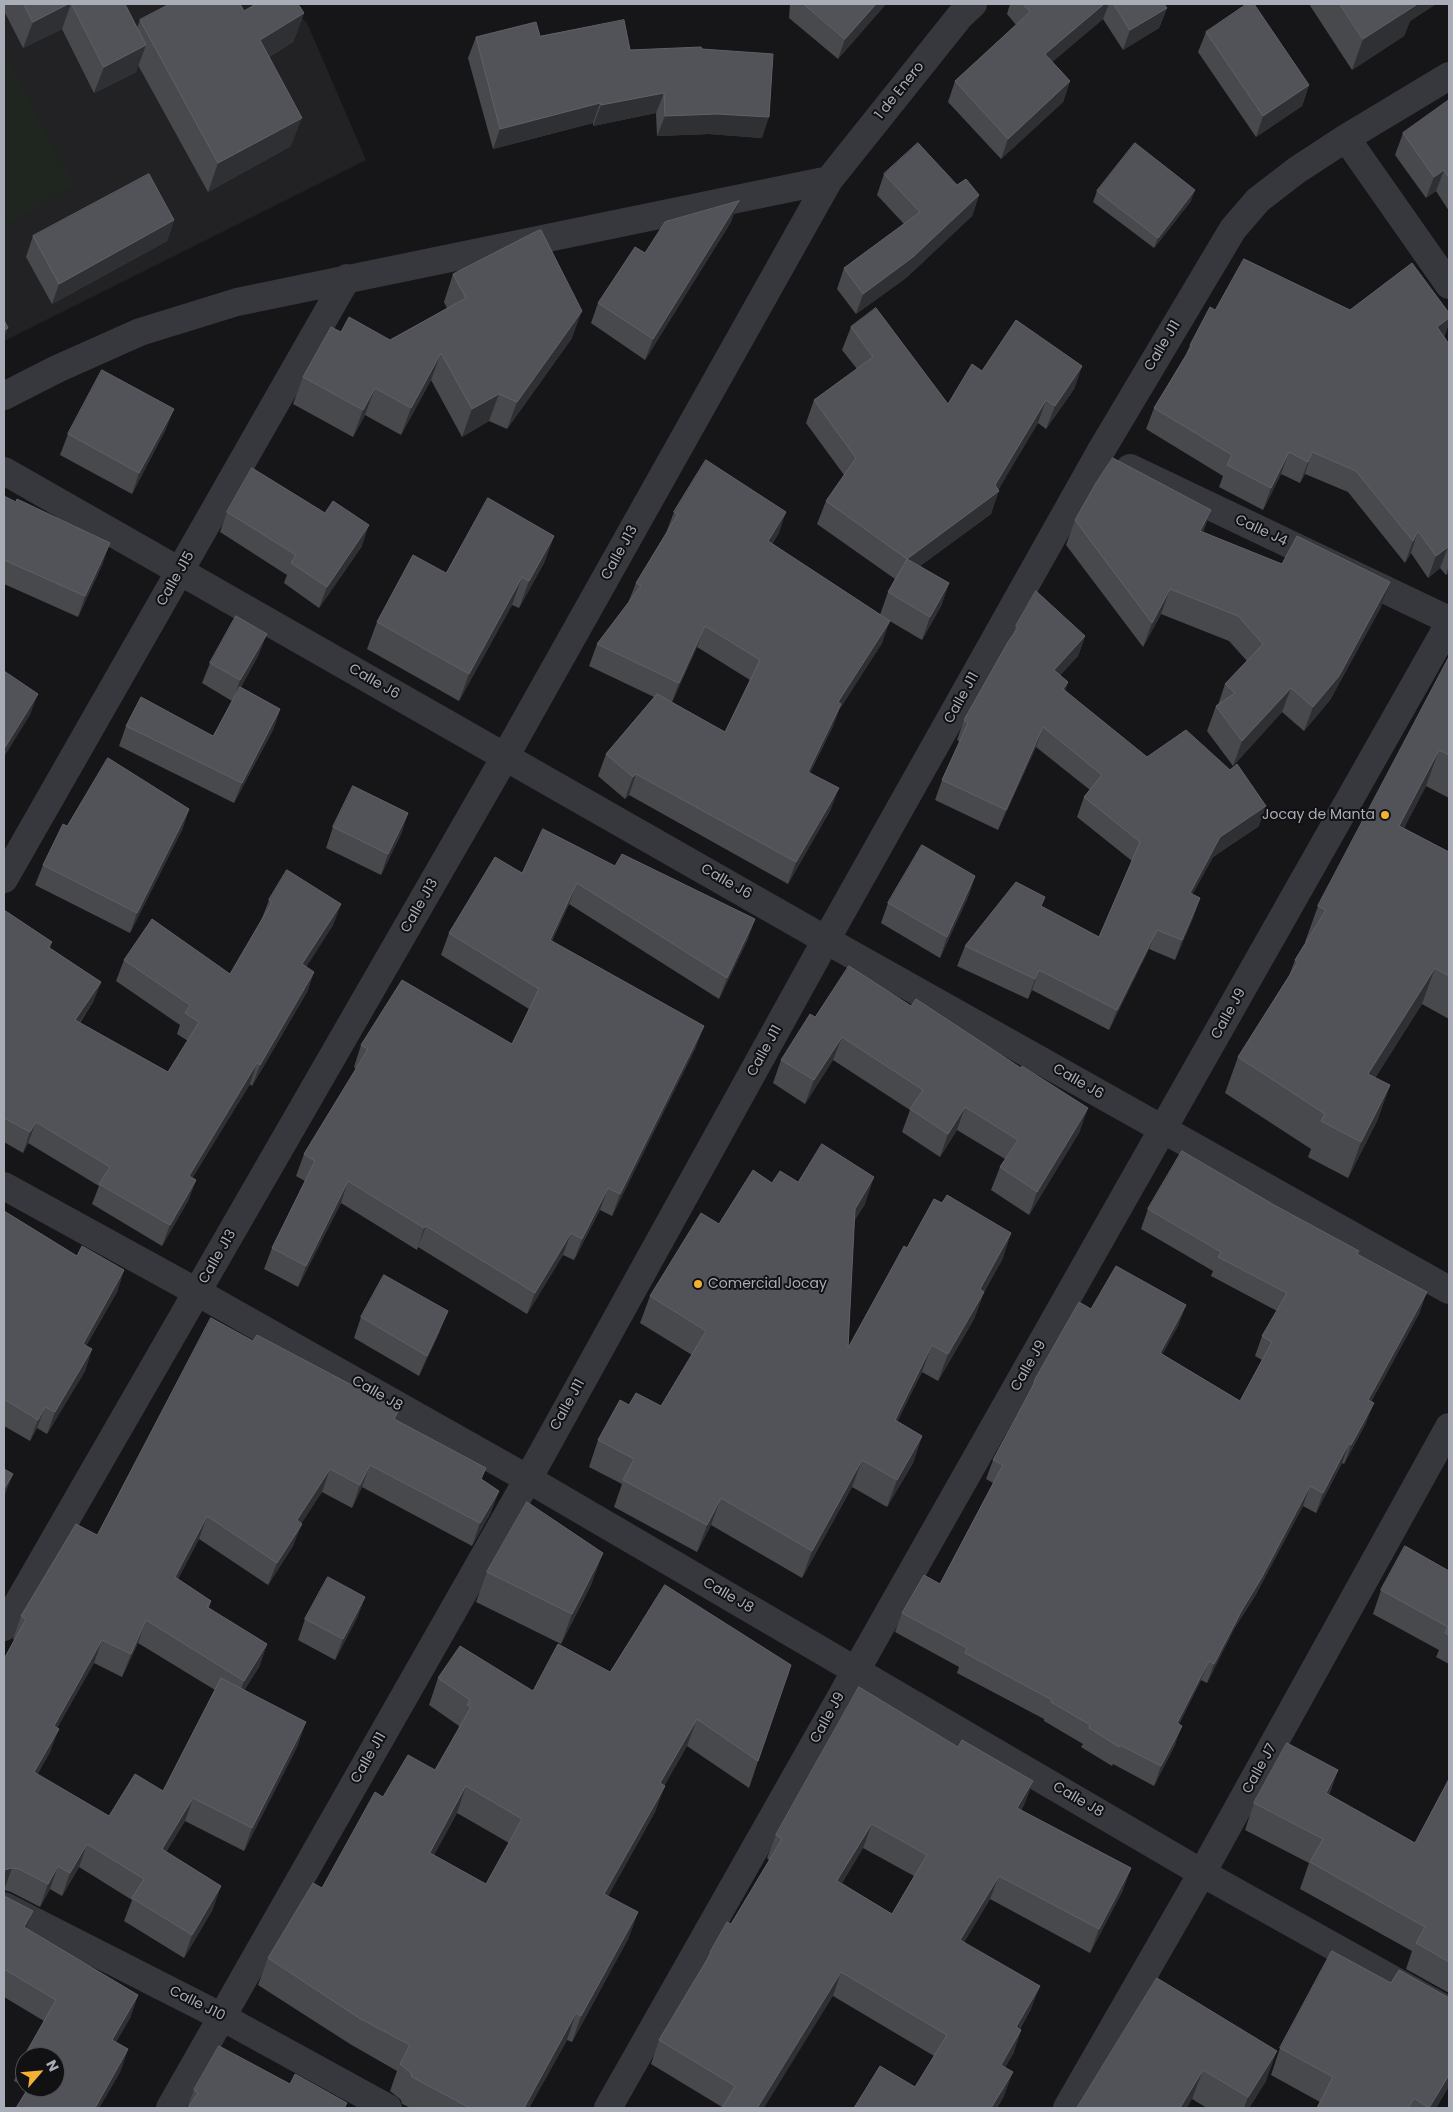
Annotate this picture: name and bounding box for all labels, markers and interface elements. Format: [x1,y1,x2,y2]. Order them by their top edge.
street label: 1 de Enero [872,59,928,123]
street label: Calle J11 [1141,318,1185,374]
street label: Calle J4 [1232,512,1290,550]
street label: Calle J13 [598,523,642,583]
street label: Calle J15 [154,549,198,609]
street label: Calle J6 [346,661,402,703]
street label: Calle J11 [941,669,983,727]
place label: Jocay de Manta [1262,807,1375,823]
marker: Jocay de Manta [1379,809,1391,821]
street label: Calle J6 [698,861,754,903]
street label: Calle J13 [398,876,442,936]
street label: Calle J9 [1208,986,1250,1042]
street label: Calle J11 [744,1022,786,1080]
street label: Calle J6 [1050,1061,1106,1103]
street label: Calle J13 [196,1227,240,1287]
place label: Comercial Jocay [708,1276,827,1292]
marker: Comercial Jocay [692,1278,704,1290]
street label: Calle J9 [1008,1338,1050,1394]
street label: Calle J8 [349,1373,405,1415]
street label: Calle J11 [547,1376,589,1434]
street label: Calle J8 [700,1575,756,1617]
street label: Calle J9 [807,1690,849,1746]
street label: Calle J11 [348,1730,390,1786]
street label: Calle J7 [1239,1741,1281,1797]
street label: Calle J8 [1050,1779,1106,1821]
street label: Calle J10 [166,1983,228,2025]
north arrow [15,2047,65,2097]
text: N [41,2056,64,2075]

